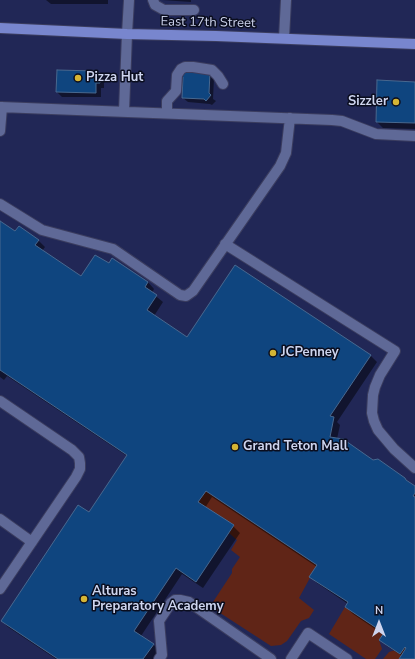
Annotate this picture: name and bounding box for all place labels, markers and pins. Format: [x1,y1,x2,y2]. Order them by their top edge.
place label: Pizza Hut [86,70,143,86]
marker: Pizza Hut [73,73,83,83]
place label: Sizzler [348,94,388,110]
marker: Sizzler [391,97,401,107]
place label: JCPenney [281,345,339,361]
marker: JCPenney [268,348,278,358]
place label: Grand Teton Mall [243,439,348,455]
marker: Grand Teton Mall [230,442,240,452]
place label: Alturas Preparatory Academy [92,584,224,615]
marker: Alturas Preparatory Academy [79,594,89,604]

